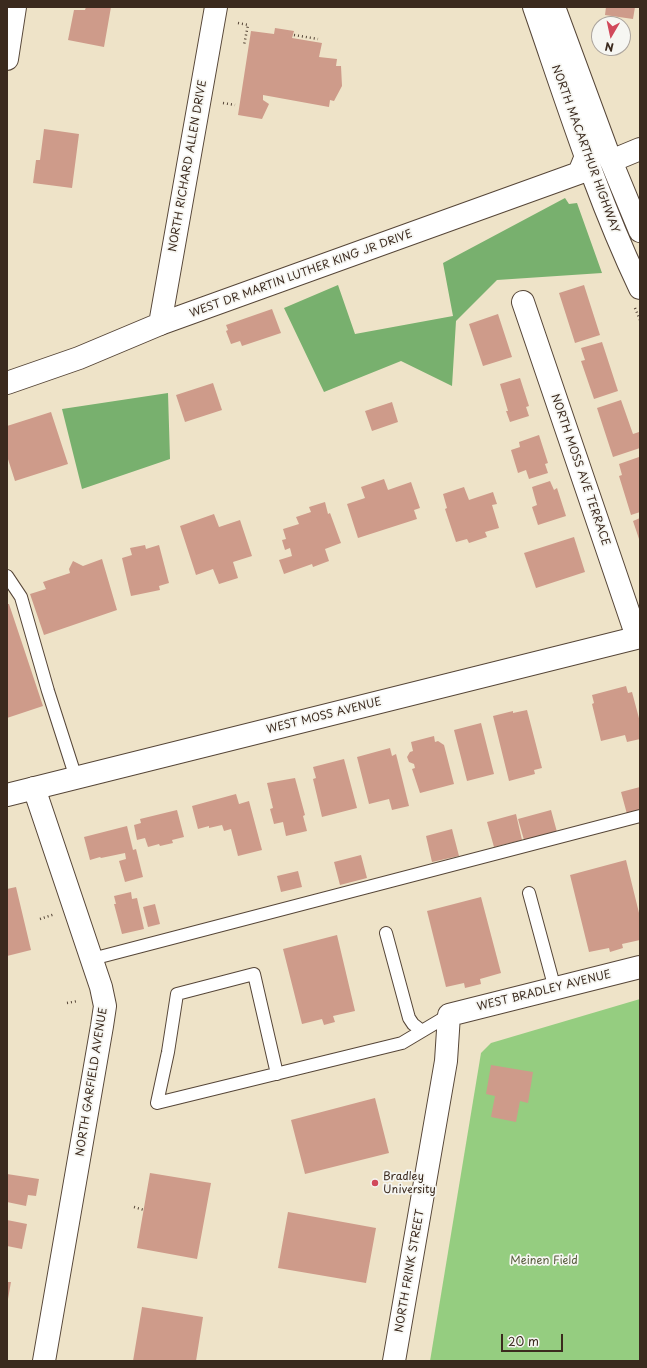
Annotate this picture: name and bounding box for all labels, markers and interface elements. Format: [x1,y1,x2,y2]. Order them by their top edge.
north arrow [591,16,631,56]
text: N [604,38,615,56]
street label: NORTH MACARTHUR HIGHWAY [548,63,622,235]
street label: NORTH RICHARD ALLEN DRIVE [166,79,210,253]
street label: WEST DR MARTIN LUTHER KING JR DRIVE [188,227,414,321]
street label: NORTH MOSS AVE TERRACE [548,392,612,548]
street label: WEST MOSS AVENUE [265,695,383,737]
street label: WEST BRADLEY AVENUE [476,968,612,1014]
street label: NORTH GARFIELD AVENUE [74,1007,110,1157]
place label: Bradley University [383,1170,436,1196]
marker: Bradley University [370,1178,380,1188]
street label: NORTH FRINK STREET [393,1208,427,1334]
park label: Meinen Field [510,1254,578,1268]
scale bar [503,1326,565,1352]
text: 20 m [508,1332,539,1350]

